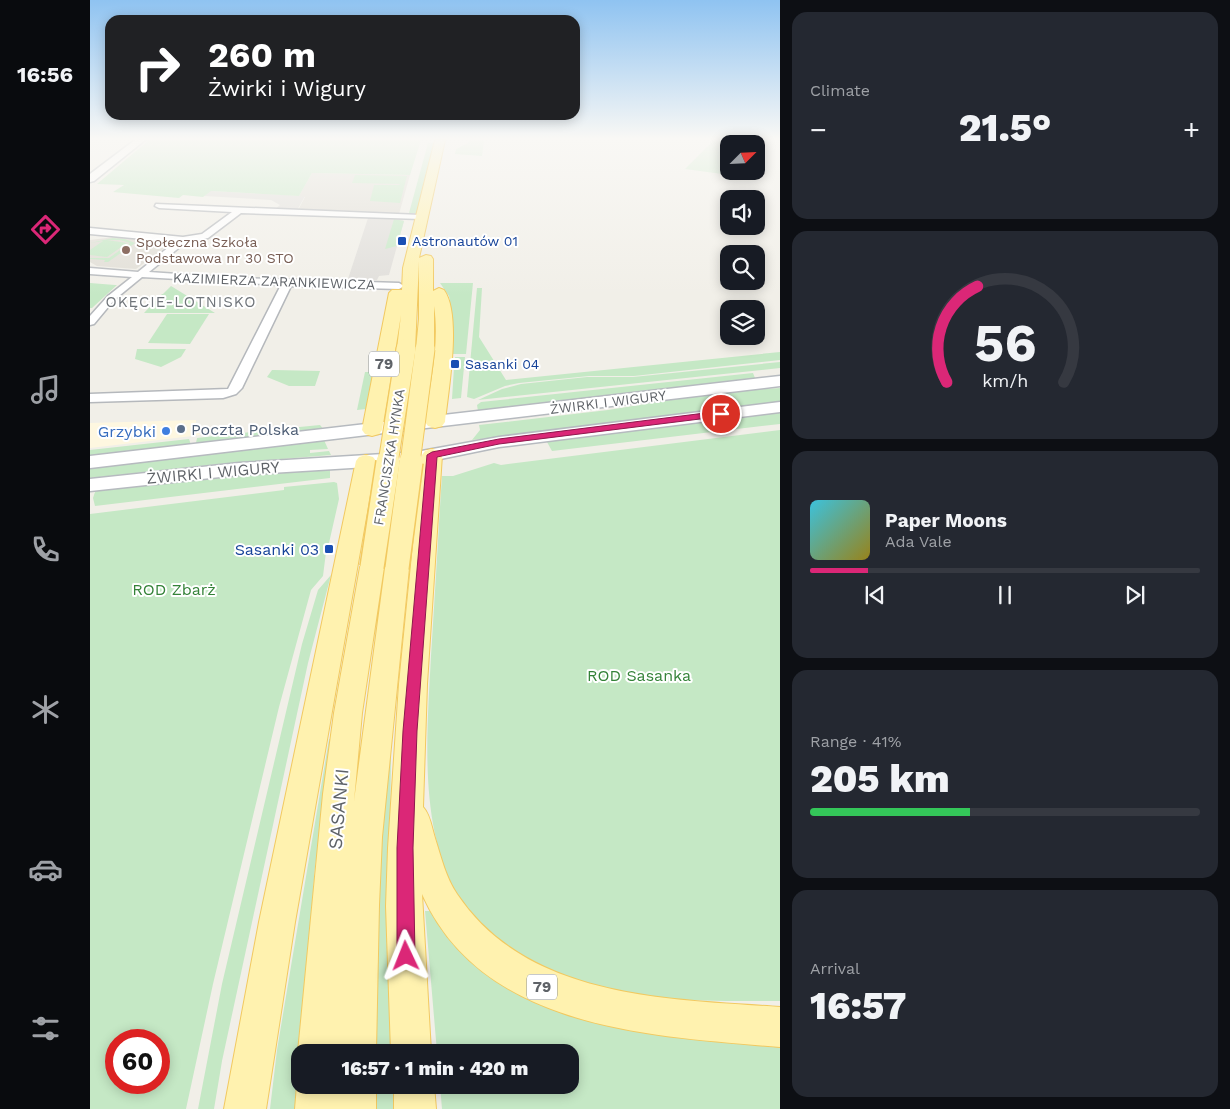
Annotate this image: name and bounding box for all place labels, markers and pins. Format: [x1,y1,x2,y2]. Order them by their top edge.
place label: Astronautów 01 [412,233,518,249]
place label: Społeczna Szkoła Podstawowa nr 30 STO [136,234,294,266]
marker: Astronautów 01 [396,235,408,247]
marker: Społeczna Szkoła Podstawowa nr 30 STO [120,244,132,256]
place label: Sasanki 04 [465,356,539,372]
marker: Sasanki 04 [449,358,461,370]
pin [700,393,742,435]
place label: Poczta Polska [191,420,299,439]
place label: Grzybki [98,422,156,441]
marker: Poczta Polska [175,423,187,435]
marker: Grzybki [160,425,172,437]
place label: Sasanki 03 [235,540,319,559]
marker: Sasanki 03 [323,543,335,555]

